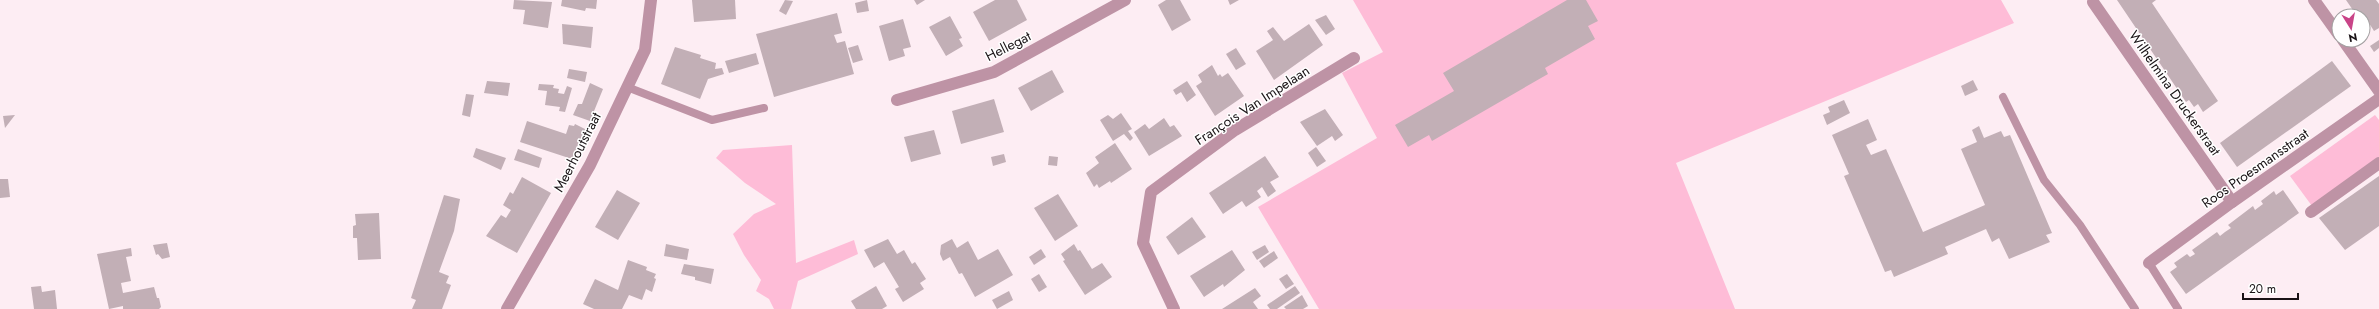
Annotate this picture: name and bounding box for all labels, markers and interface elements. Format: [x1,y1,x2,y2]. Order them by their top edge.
north arrow [2331,8,2371,48]
street label: Hellegat [982,26,1035,66]
street label: Wilhelmina Druckerstraat [2124,27,2226,160]
text: N [2347,29,2359,47]
street label: François Van Impelaan [1191,60,1313,150]
street label: Meerhoutstraat [548,108,606,195]
street label: Roos Proesmansstraat [2197,123,2313,213]
scale bar [2243,275,2298,301]
text: 20 m [2249,280,2276,298]

